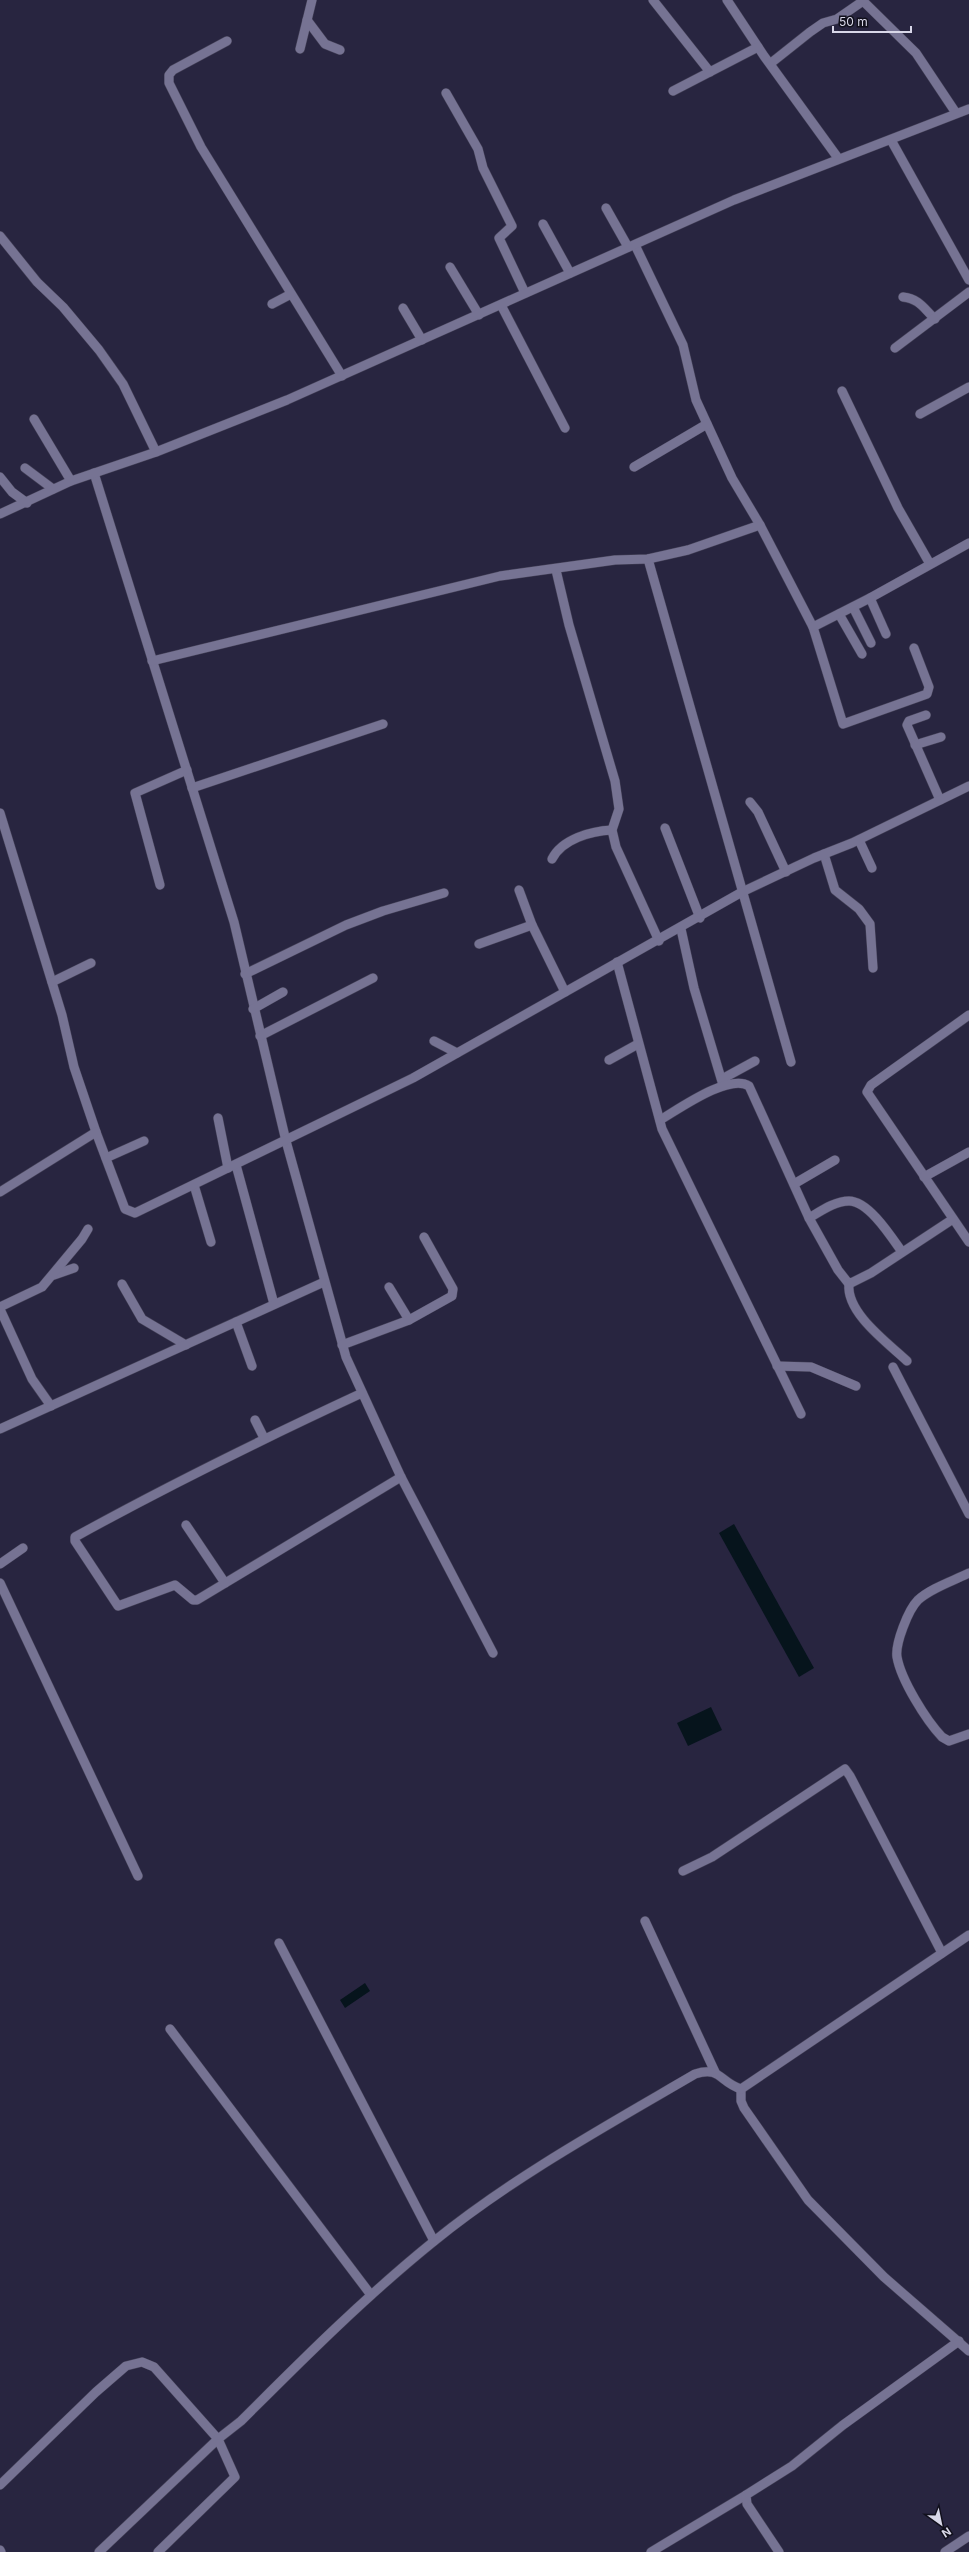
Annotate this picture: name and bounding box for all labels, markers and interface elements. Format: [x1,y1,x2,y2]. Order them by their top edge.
scale bar [833,8,911,34]
text: 50 m [839,14,868,29]
north arrow [921,2504,961,2544]
text: N [939,2524,954,2541]

